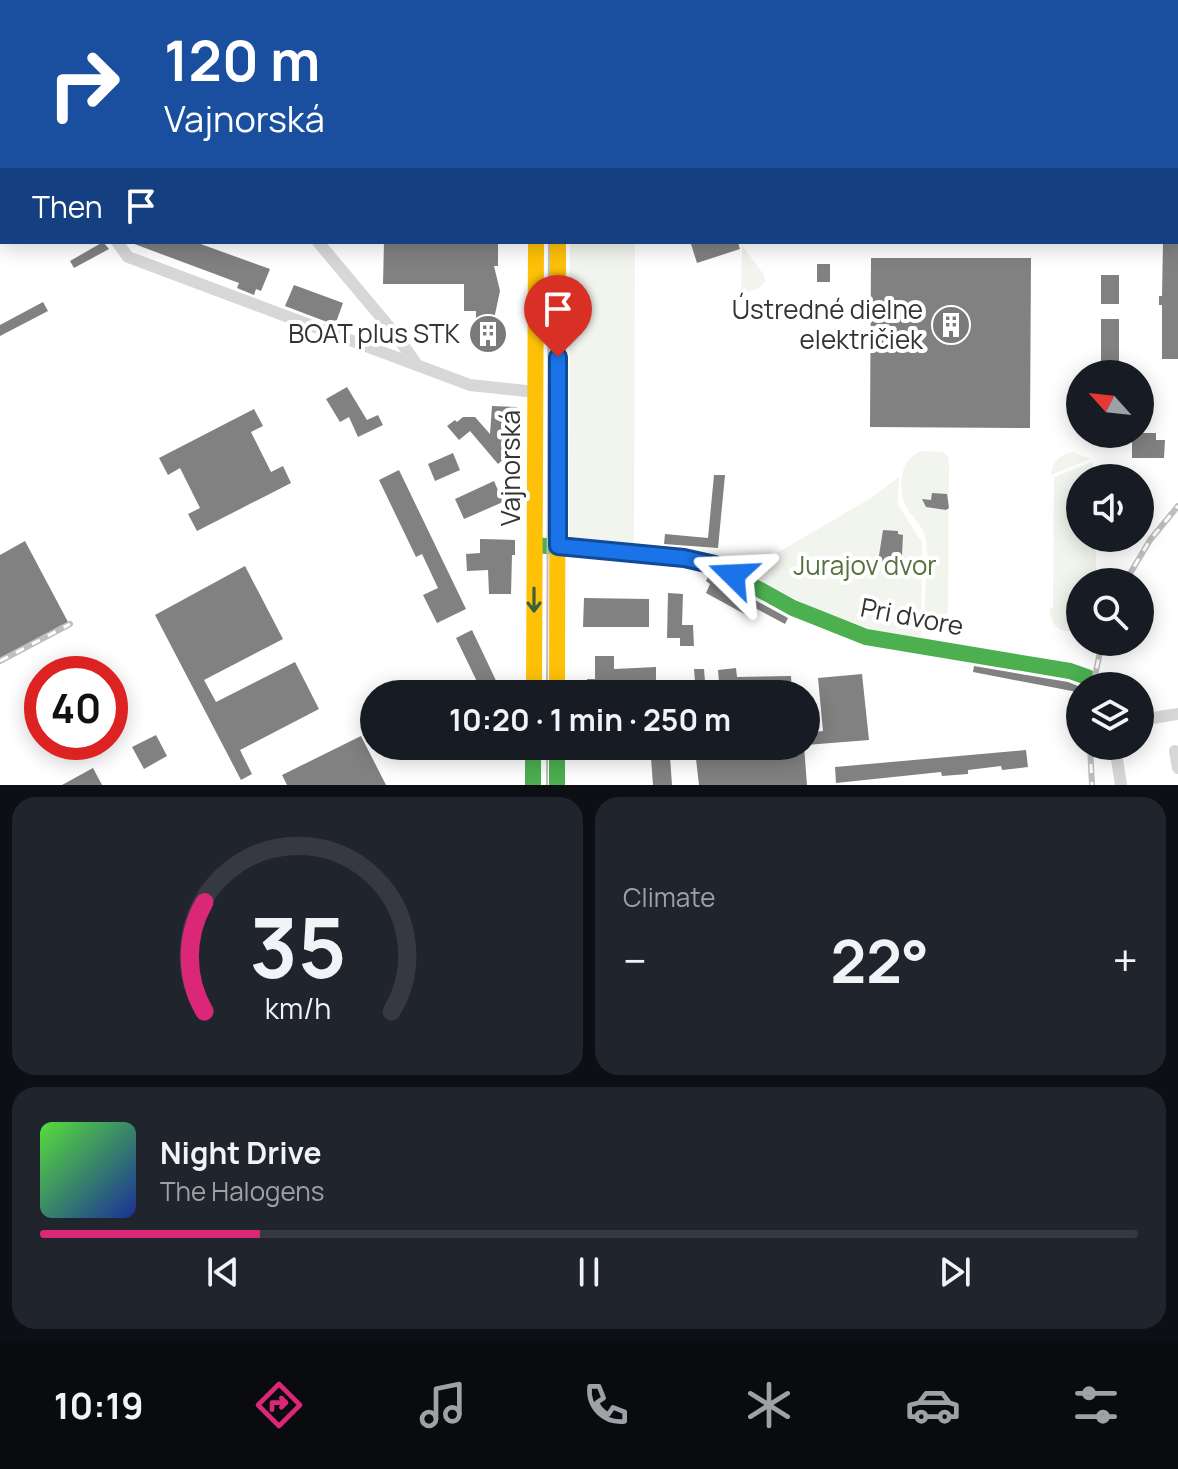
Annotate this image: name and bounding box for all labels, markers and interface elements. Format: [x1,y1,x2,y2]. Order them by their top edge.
text: 120 m [164,21,320,98]
icon: right [32,32,136,136]
text: Vajnorská [164,94,325,143]
icon: arrive [119,184,163,228]
text: Then [32,186,103,227]
pin [524,275,592,357]
icon: arrive [536,287,580,331]
place label: Ústredné dielne električiek [732,291,924,357]
building icon: Ústredné dielne električiek [930,304,972,346]
building icon: BOAT plus STK [467,313,509,355]
place label: BOAT plus STK [288,315,461,351]
north arrow [1066,360,1154,448]
map controls [1066,360,1154,760]
street label: Vajnorská [492,410,528,526]
button: sound [1066,464,1154,552]
position arrow [691,533,775,617]
park label: Jurajov dvor [793,547,937,583]
button: search [1066,568,1154,656]
one-way arrow [526,586,542,613]
street label: Pri dvore [858,588,967,644]
speed limit sign: 40 [24,656,128,760]
button: layers [1066,672,1154,760]
text: 10:20 · 1 min · 250 m [449,699,731,740]
text: Climate [623,879,715,915]
text: 35 [249,889,346,1003]
text: 22° [830,919,929,1001]
text: − [623,930,647,990]
text: + [1113,930,1138,990]
text: km/h [264,989,331,1028]
text: Night Drive [160,1132,322,1173]
text: The Halogens [160,1173,324,1209]
icon: previous [201,1250,245,1294]
icon: pause [567,1250,611,1294]
icon: next [933,1250,977,1294]
icon: directions [251,1377,307,1433]
icon: music [415,1377,471,1433]
icon: phone [578,1377,634,1433]
icon: climate [741,1377,797,1433]
icon: car [905,1377,961,1433]
icon: filters [1068,1377,1124,1433]
text: 10:19 [54,1381,144,1430]

